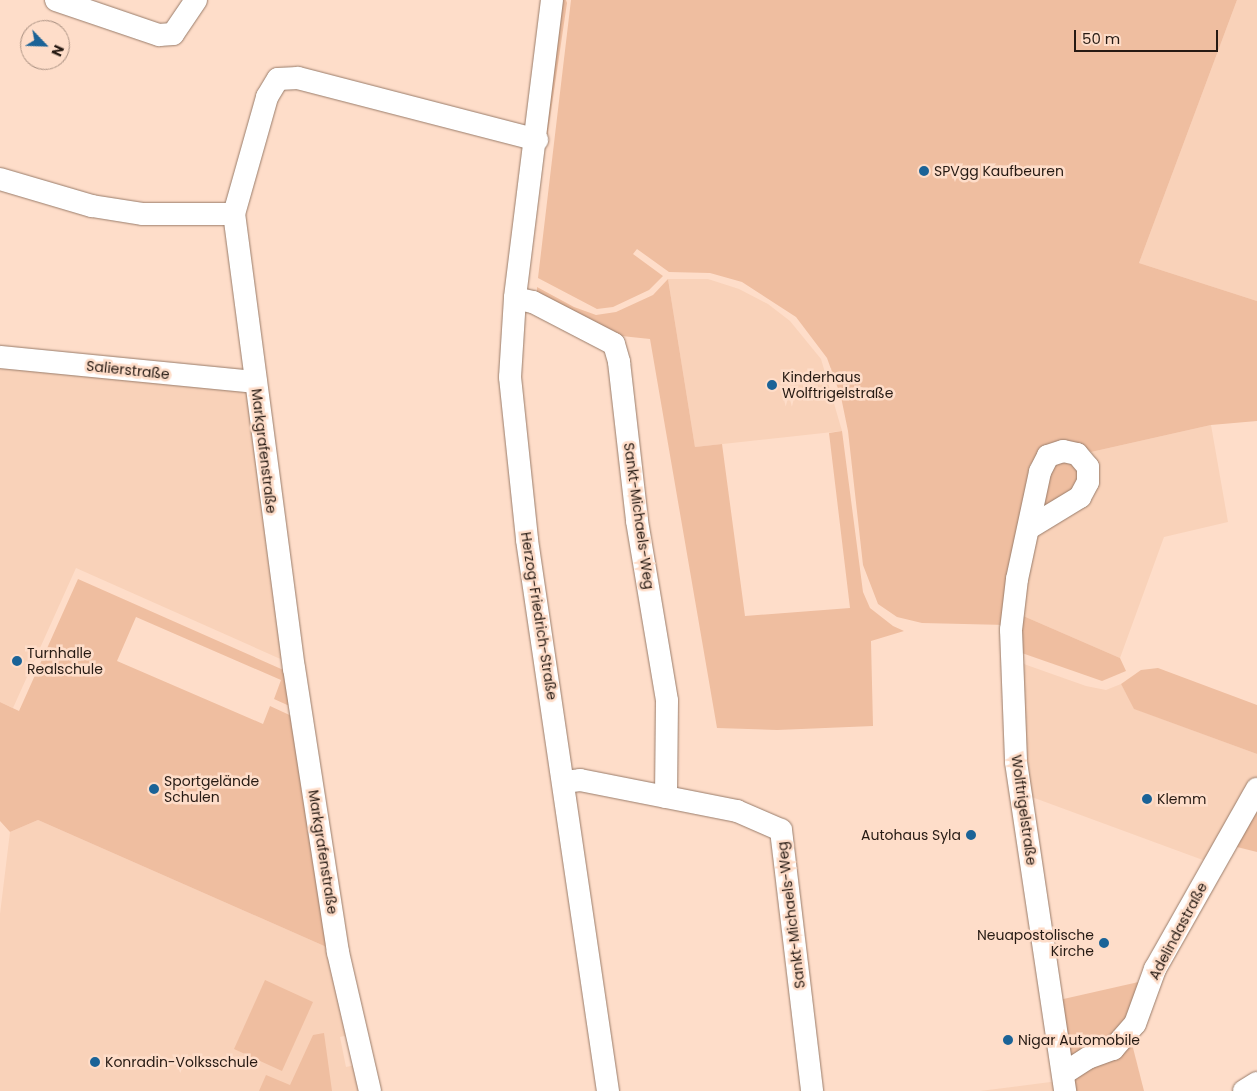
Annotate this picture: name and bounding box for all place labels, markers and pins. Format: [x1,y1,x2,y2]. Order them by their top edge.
place label: SPVgg Kaufbeuren [934,163,1064,179]
marker: SPVgg Kaufbeuren [918,165,930,177]
place label: Kinderhaus Wolftrigelstraße [782,369,893,402]
marker: Kinderhaus Wolftrigelstraße [766,379,778,391]
place label: Turnhalle Realschule [27,645,103,678]
marker: Turnhalle Realschule [11,655,23,667]
place label: Sportgelände Schulen [164,773,259,806]
marker: Sportgelände Schulen [148,783,160,795]
place label: Klemm [1157,791,1206,807]
marker: Klemm [1141,793,1153,805]
place label: Autohaus Syla [861,827,961,843]
marker: Autohaus Syla [965,829,977,841]
place label: Neuapostolische Kirche [977,927,1094,960]
marker: Neuapostolische Kirche [1098,937,1110,949]
place label: Nigar Automobile [1018,1032,1140,1048]
marker: Nigar Automobile [1002,1034,1014,1046]
place label: Konradin-Volksschule [105,1054,258,1070]
marker: Konradin-Volksschule [89,1056,101,1068]

